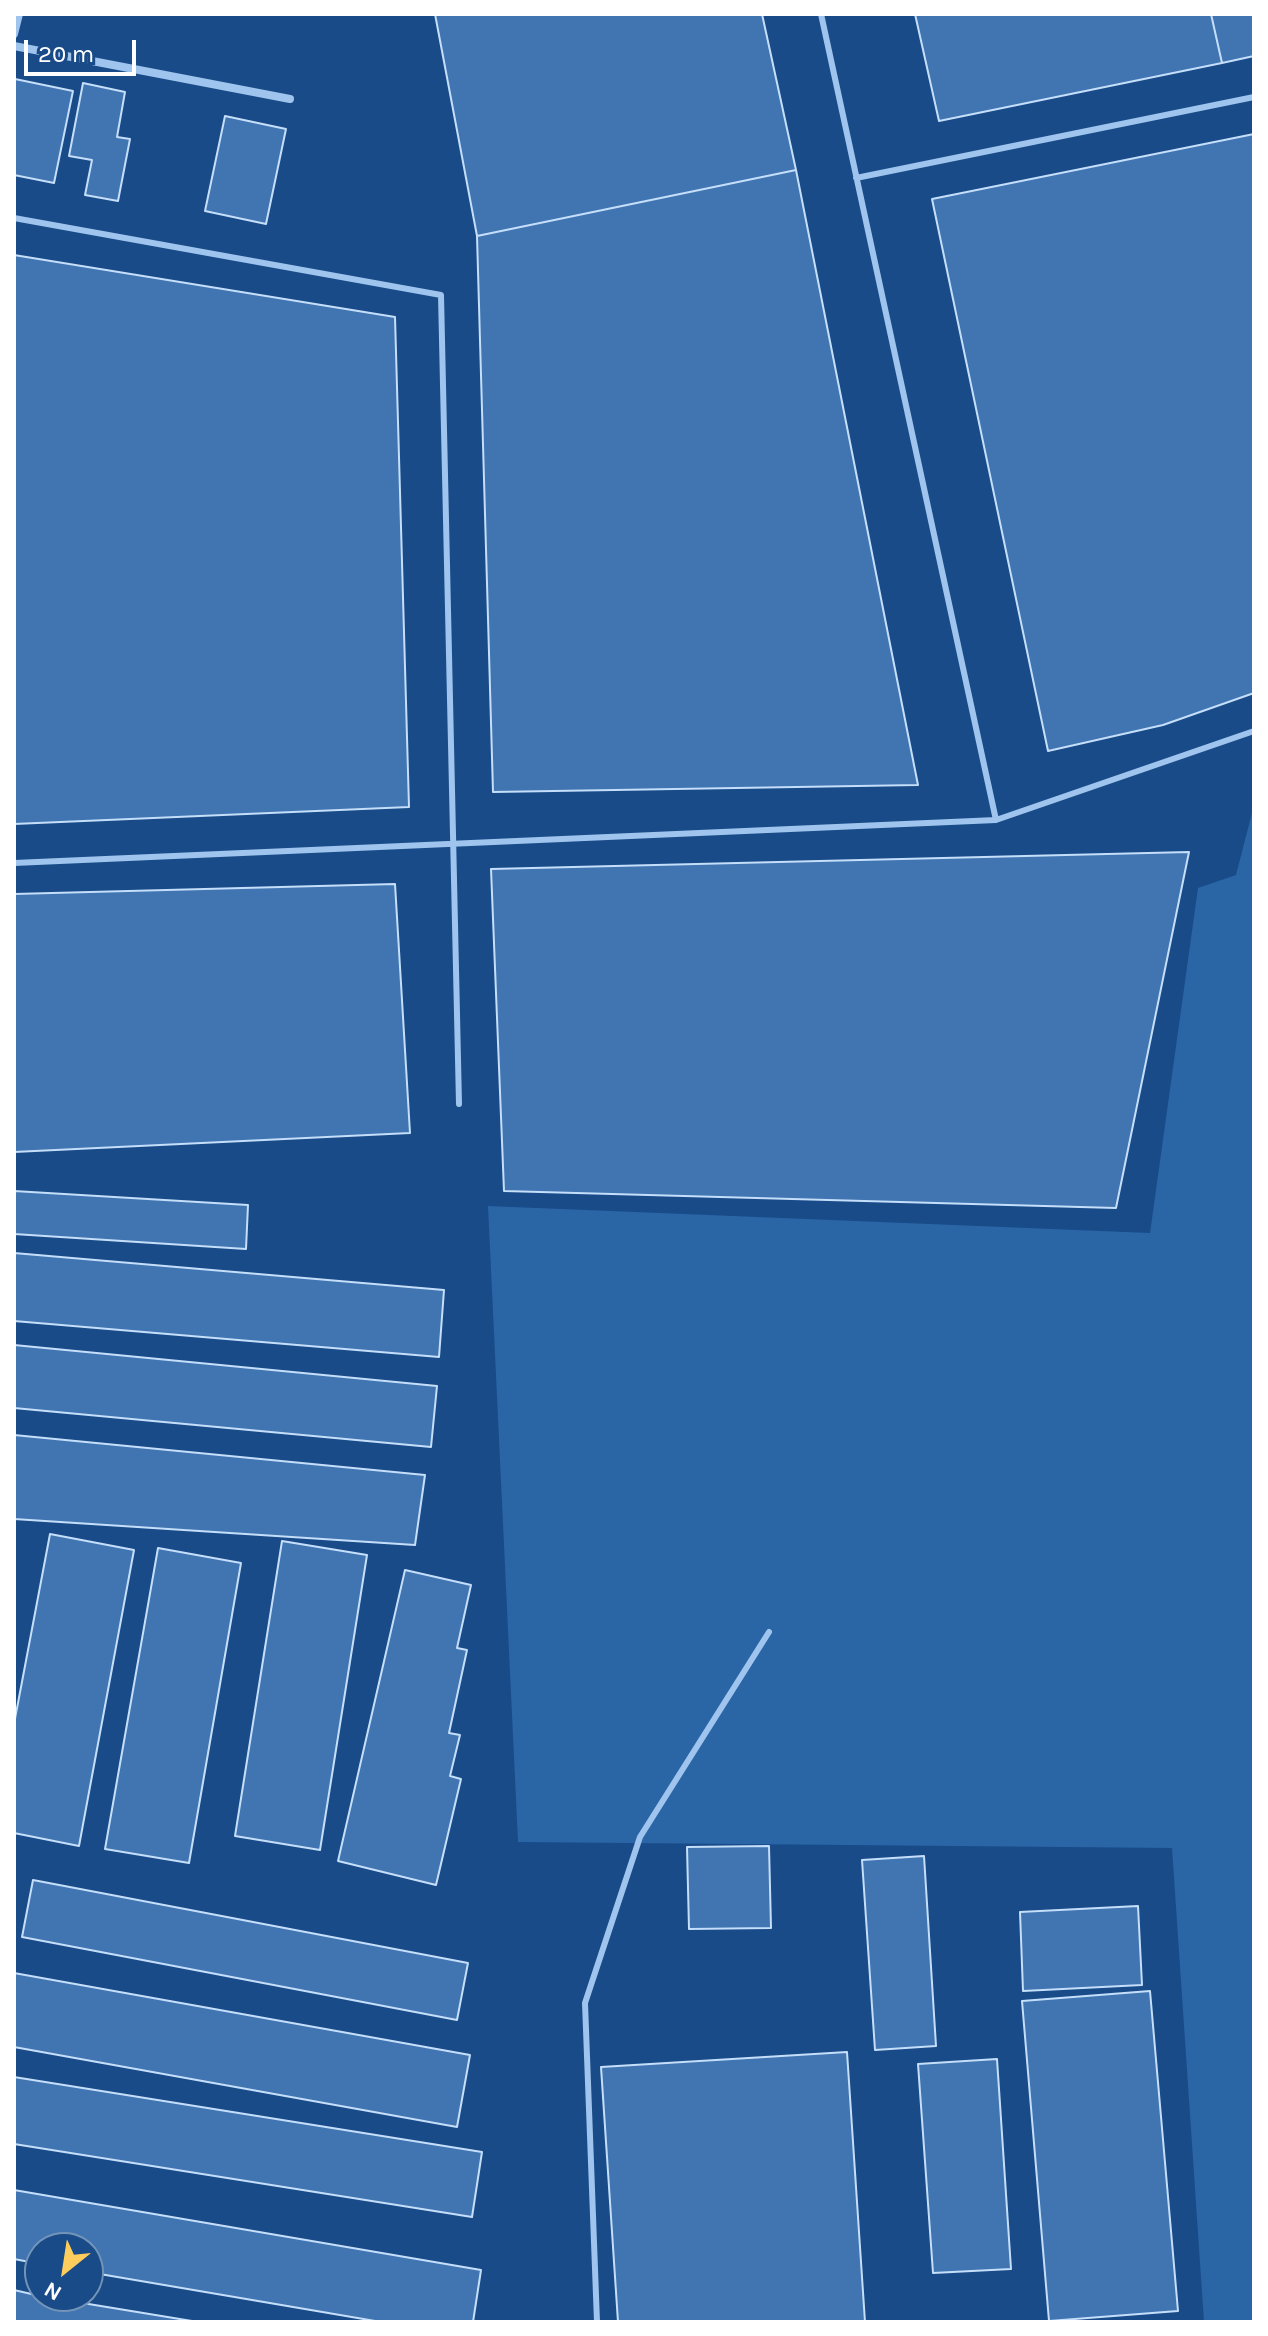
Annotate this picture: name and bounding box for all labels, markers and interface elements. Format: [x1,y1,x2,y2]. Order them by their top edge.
scale bar [28,24,140,74]
text: 20 m [38,40,94,68]
north arrow [24,2232,104,2312]
text: N [40,2276,66,2306]

